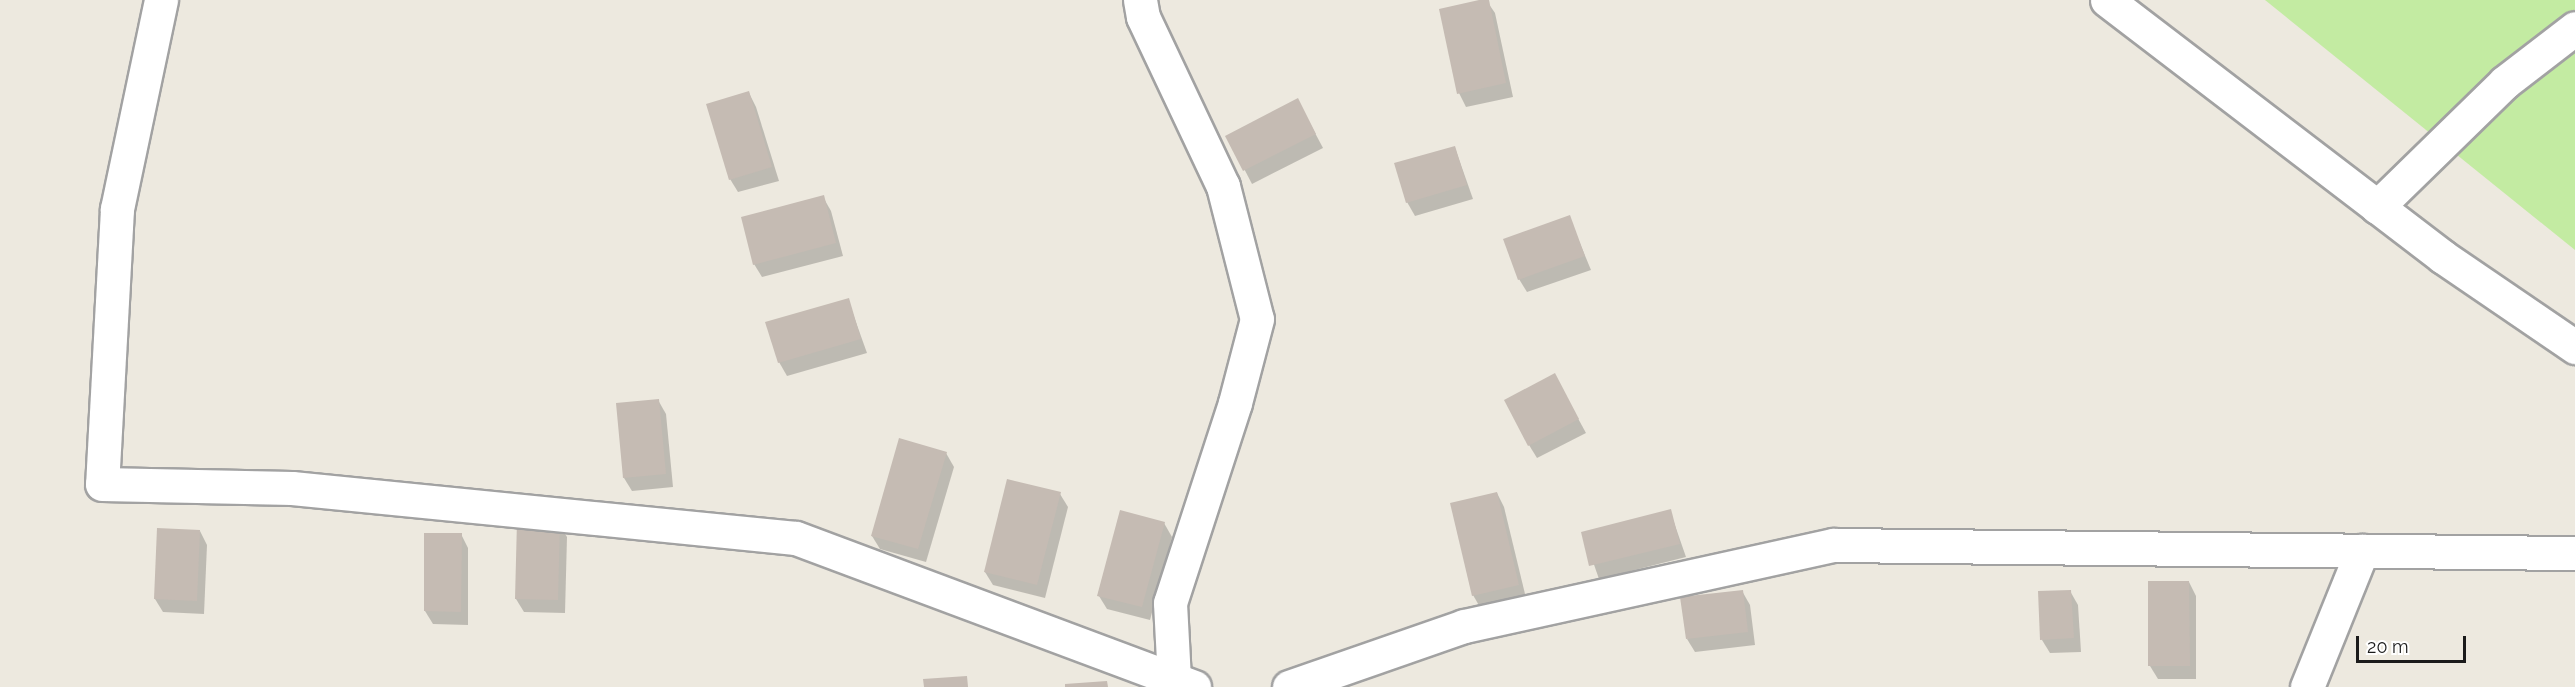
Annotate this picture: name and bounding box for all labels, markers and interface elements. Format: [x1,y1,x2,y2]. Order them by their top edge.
scale bar [2359,624,2468,662]
text: 20 m [2367,636,2409,657]

